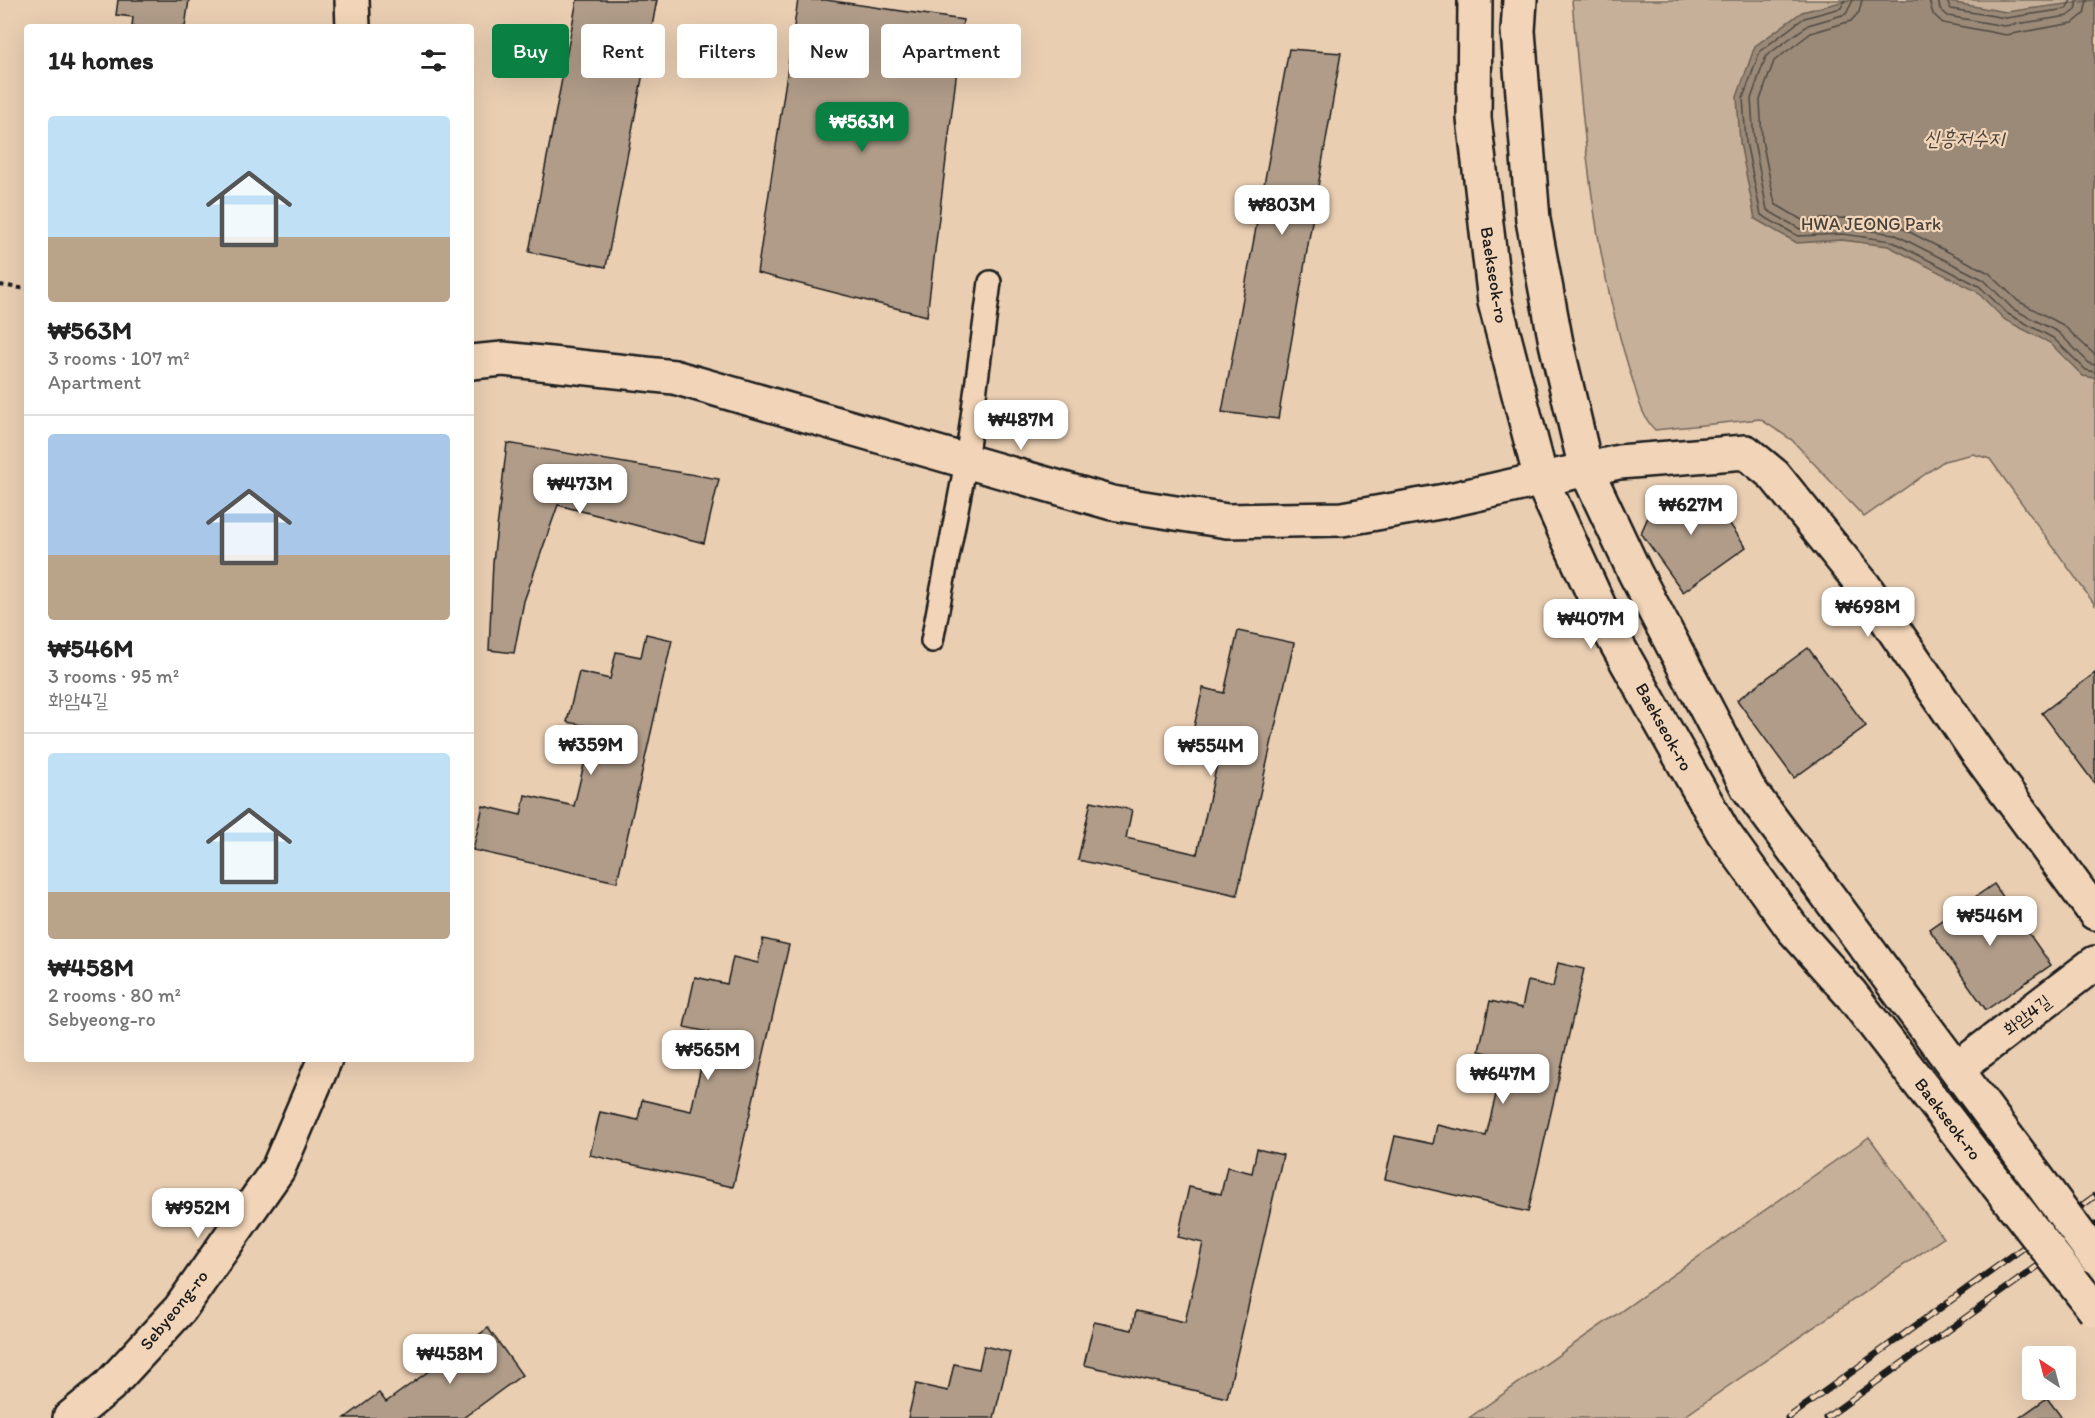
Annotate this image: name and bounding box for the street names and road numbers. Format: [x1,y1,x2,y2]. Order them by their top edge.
street label: Baekseok-ro [1476,225,1512,325]
street label: Baekseok-ro [1631,679,1697,775]
street label: 화암4길 [1999,990,2056,1040]
street label: Baekseok-ro [1910,1073,1986,1165]
street label: Sebyeong-ro [135,1265,213,1355]

